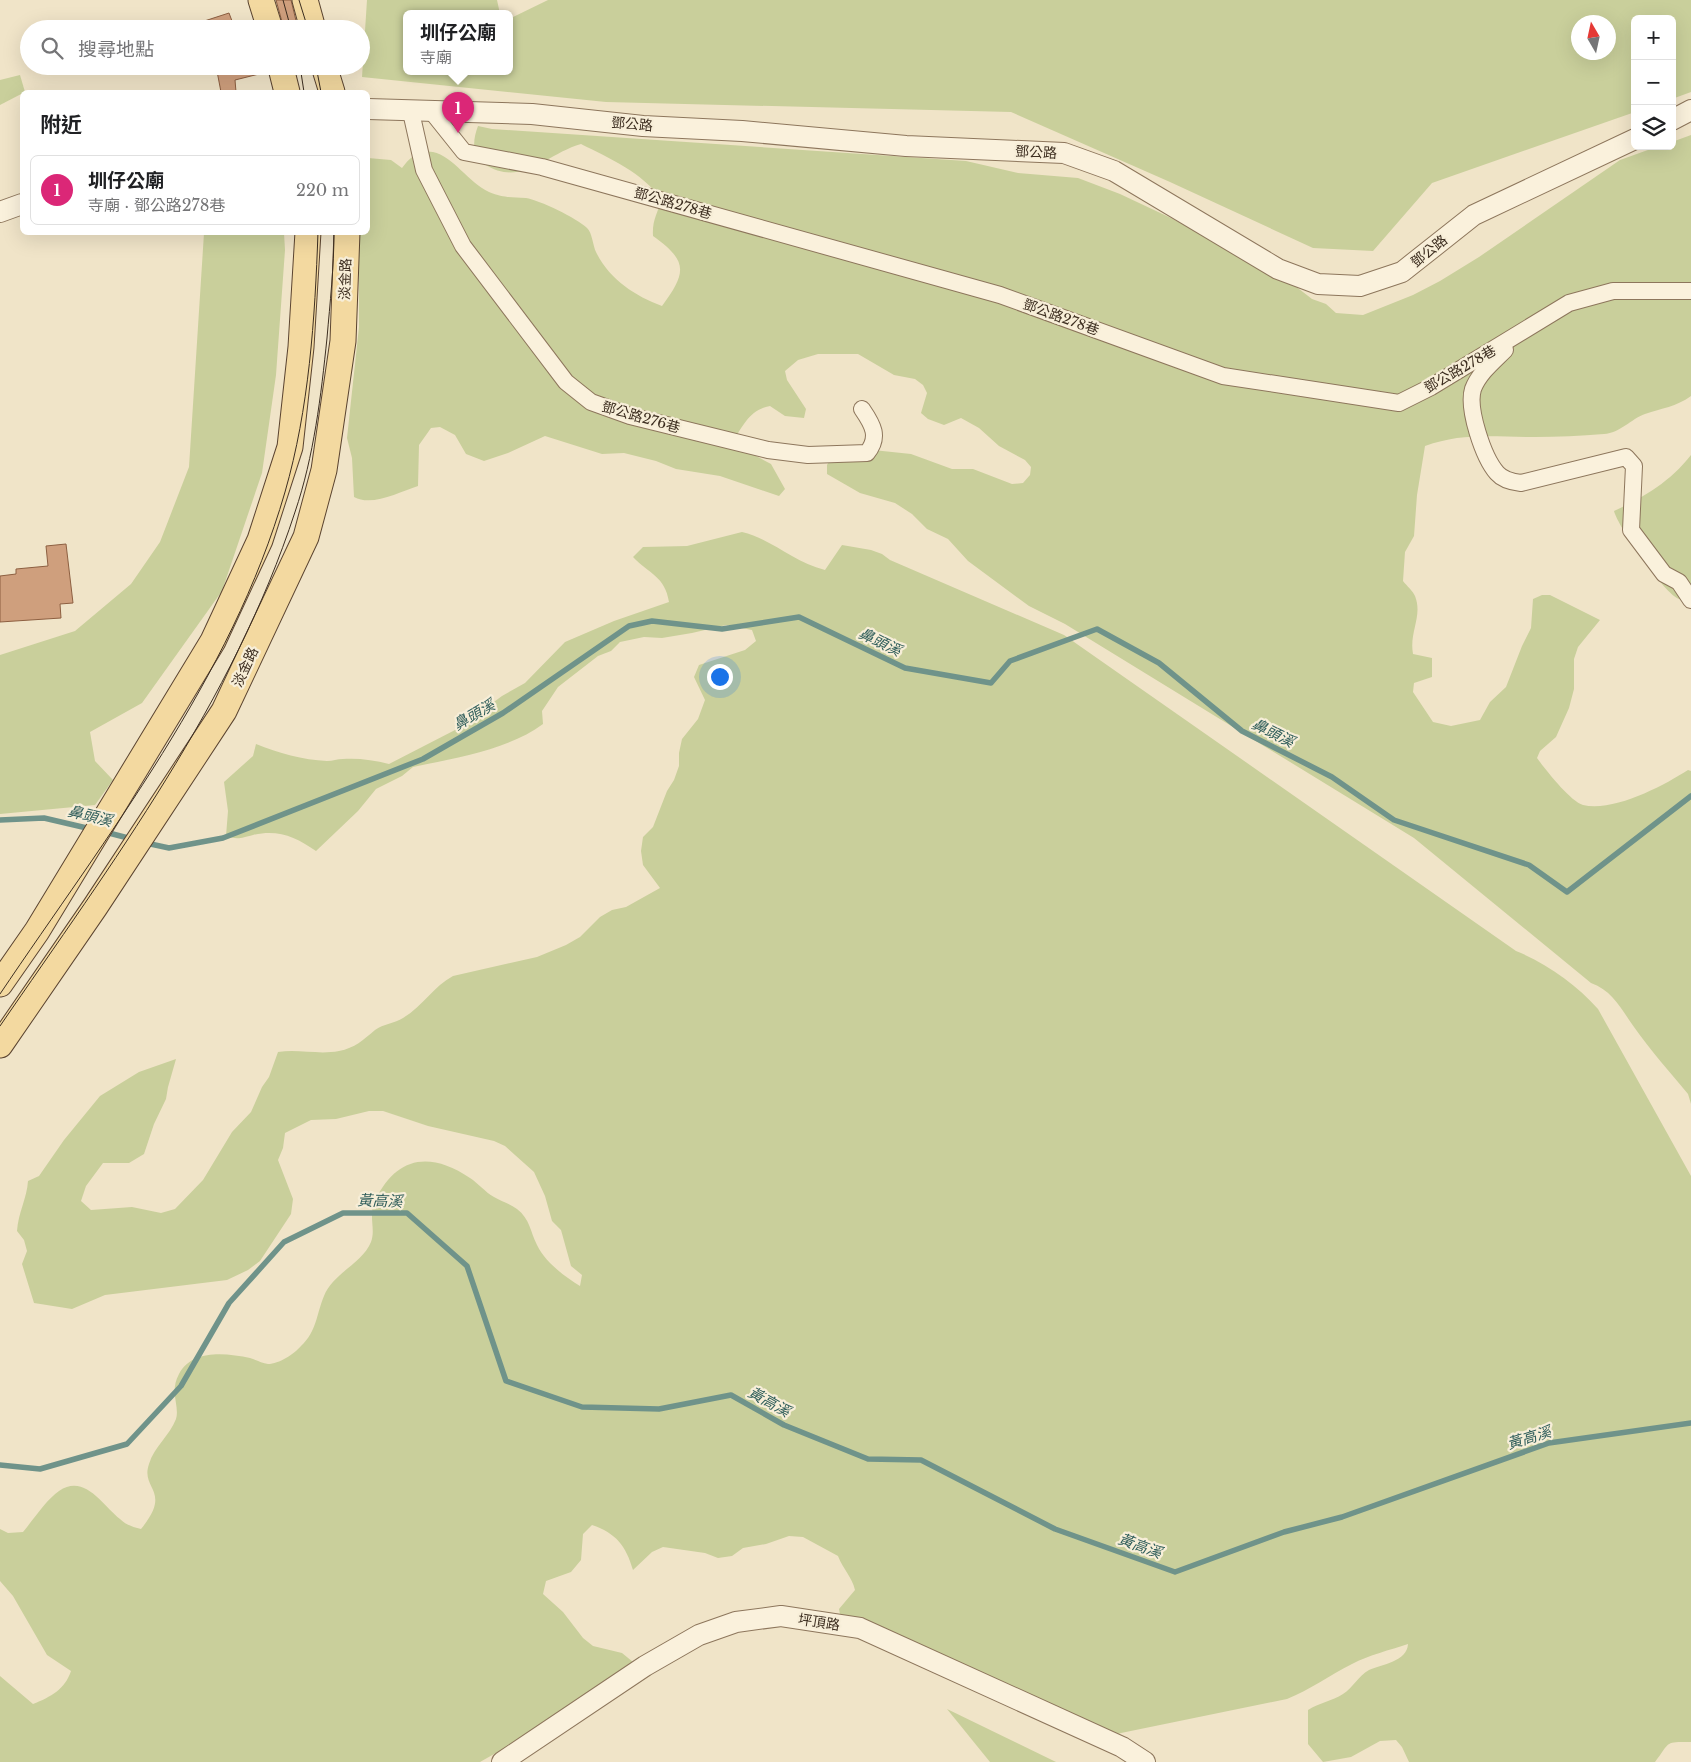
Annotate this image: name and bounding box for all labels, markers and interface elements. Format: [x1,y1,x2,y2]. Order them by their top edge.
popup [403,10,513,75]
north arrow [1571,15,1616,60]
map controls [1631,15,1676,150]
button: + [1631,15,1676,60]
search box [20,20,370,75]
text: 圳仔公廟 [420,21,496,44]
icon: search [38,34,66,62]
text: 搜尋地點 [78,38,154,61]
text: 寺廟 [420,47,452,67]
button: − [1631,60,1676,105]
pin: 1 [442,92,474,133]
button: layers [1631,105,1676,150]
text: 附近 [40,112,82,138]
street label: 鄧公路 [610,113,654,135]
street label: 鄧公路 [1015,142,1057,162]
text: 圳仔公廟 [88,169,164,192]
text: 1 [54,180,60,200]
text: 220 m [296,180,349,200]
street label: 鄧公路278巷 [632,183,714,223]
text: 寺廟 · 鄧公路278巷 [88,195,225,215]
street label: 鄧公路 [1407,231,1451,271]
street label: 淡金路 [335,258,355,300]
street label: 鄧公路278巷 [1020,295,1102,339]
street label: 鄧公路278巷 [1421,341,1499,397]
street label: 鄧公路276巷 [600,397,682,437]
water label: 鼻頭溪 [856,623,906,661]
street label: 淡金路 [228,644,262,690]
your location [707,664,733,690]
water label: 鼻頭溪 [450,694,500,734]
water label: 鼻頭溪 [1249,714,1299,752]
water label: 鼻頭溪 [66,801,116,831]
water label: 黃高溪 [357,1190,405,1211]
water label: 黃高溪 [745,1382,795,1422]
water label: 黃高溪 [1505,1421,1555,1453]
water label: 黃高溪 [1116,1529,1166,1563]
street label: 坪頂路 [797,1610,841,1634]

